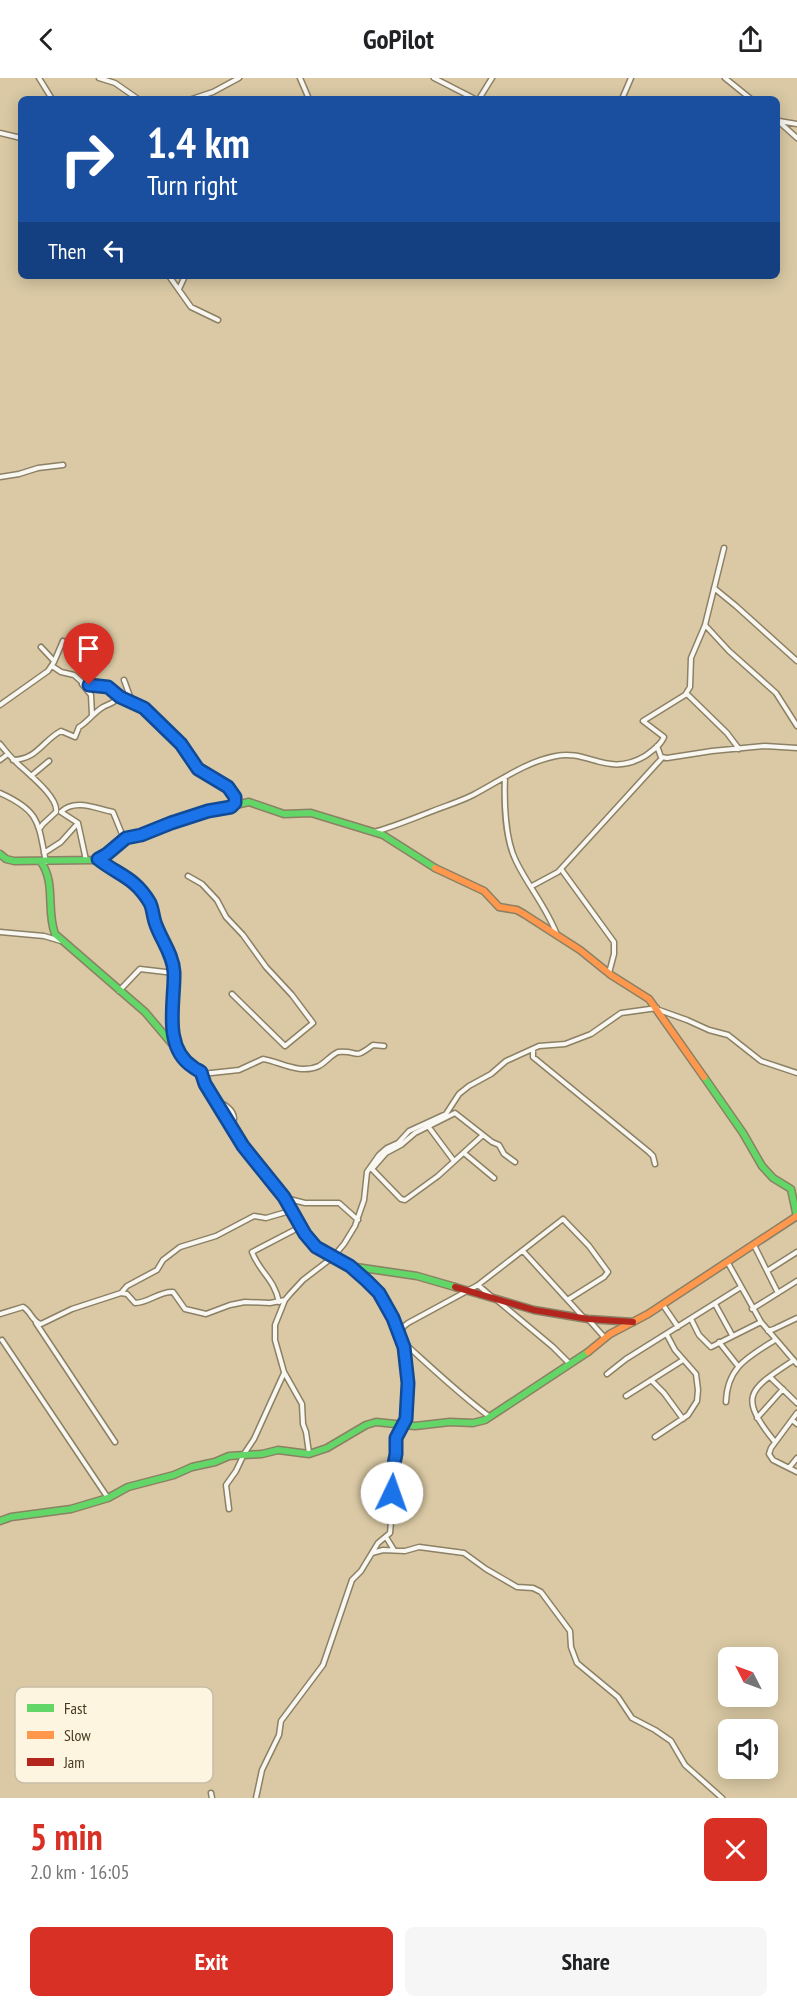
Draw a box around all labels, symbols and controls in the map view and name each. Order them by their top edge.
text: GoPilot [363,22,434,56]
icon: back [30,23,63,56]
icon: share [734,23,767,56]
text: 1.4 km [147,115,250,170]
icon: right [48,120,126,198]
text: Turn right [147,168,238,202]
icon: left [98,234,131,267]
text: Then [48,237,86,265]
pin [63,623,114,685]
icon: arrive [72,632,105,665]
position arrow [360,1461,424,1525]
north arrow [718,1647,778,1707]
map controls [718,1647,778,1779]
legend [15,1687,213,1783]
text: Fast [64,1698,87,1718]
button: sound [718,1719,778,1779]
text: Slow [64,1725,91,1745]
text: Jam [63,1752,85,1772]
text: 5 min [30,1813,103,1860]
button: close [704,1818,767,1881]
text: 2.0 km · 16:05 [30,1859,129,1885]
button: Exit [30,1927,393,1996]
button: Share [405,1927,767,1996]

